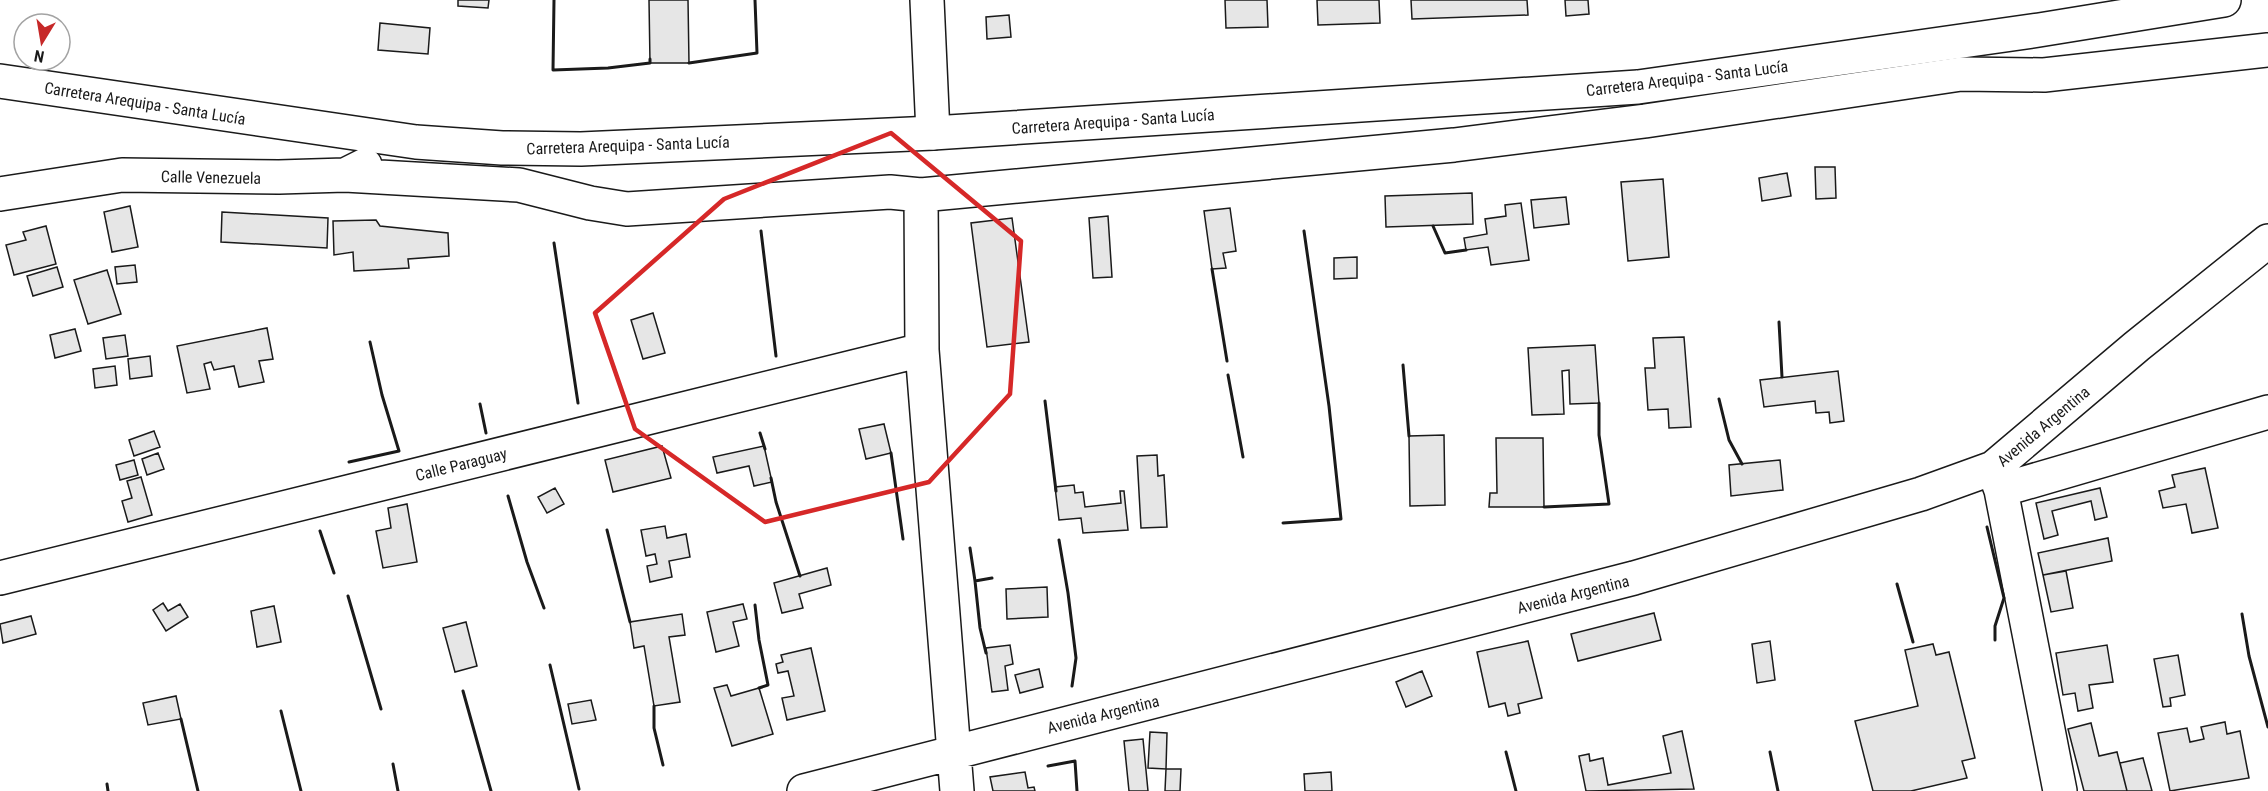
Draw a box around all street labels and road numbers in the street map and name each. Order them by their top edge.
street label: Carretera Arequipa - Santa Lucía [1585,57,1789,100]
street label: Carretera Arequipa - Santa Lucía [43,78,247,129]
street label: Carretera Arequipa - Santa Lucía [1011,105,1215,138]
street label: Carretera Arequipa - Santa Lucía [526,132,730,159]
street label: Calle Venezuela [161,167,261,188]
street label: Avenida Argentina [1993,382,2093,471]
street label: Calle Paraguay [413,444,509,485]
street label: Avenida Argentina [1515,571,1631,618]
street label: Avenida Argentina [1045,691,1161,738]

